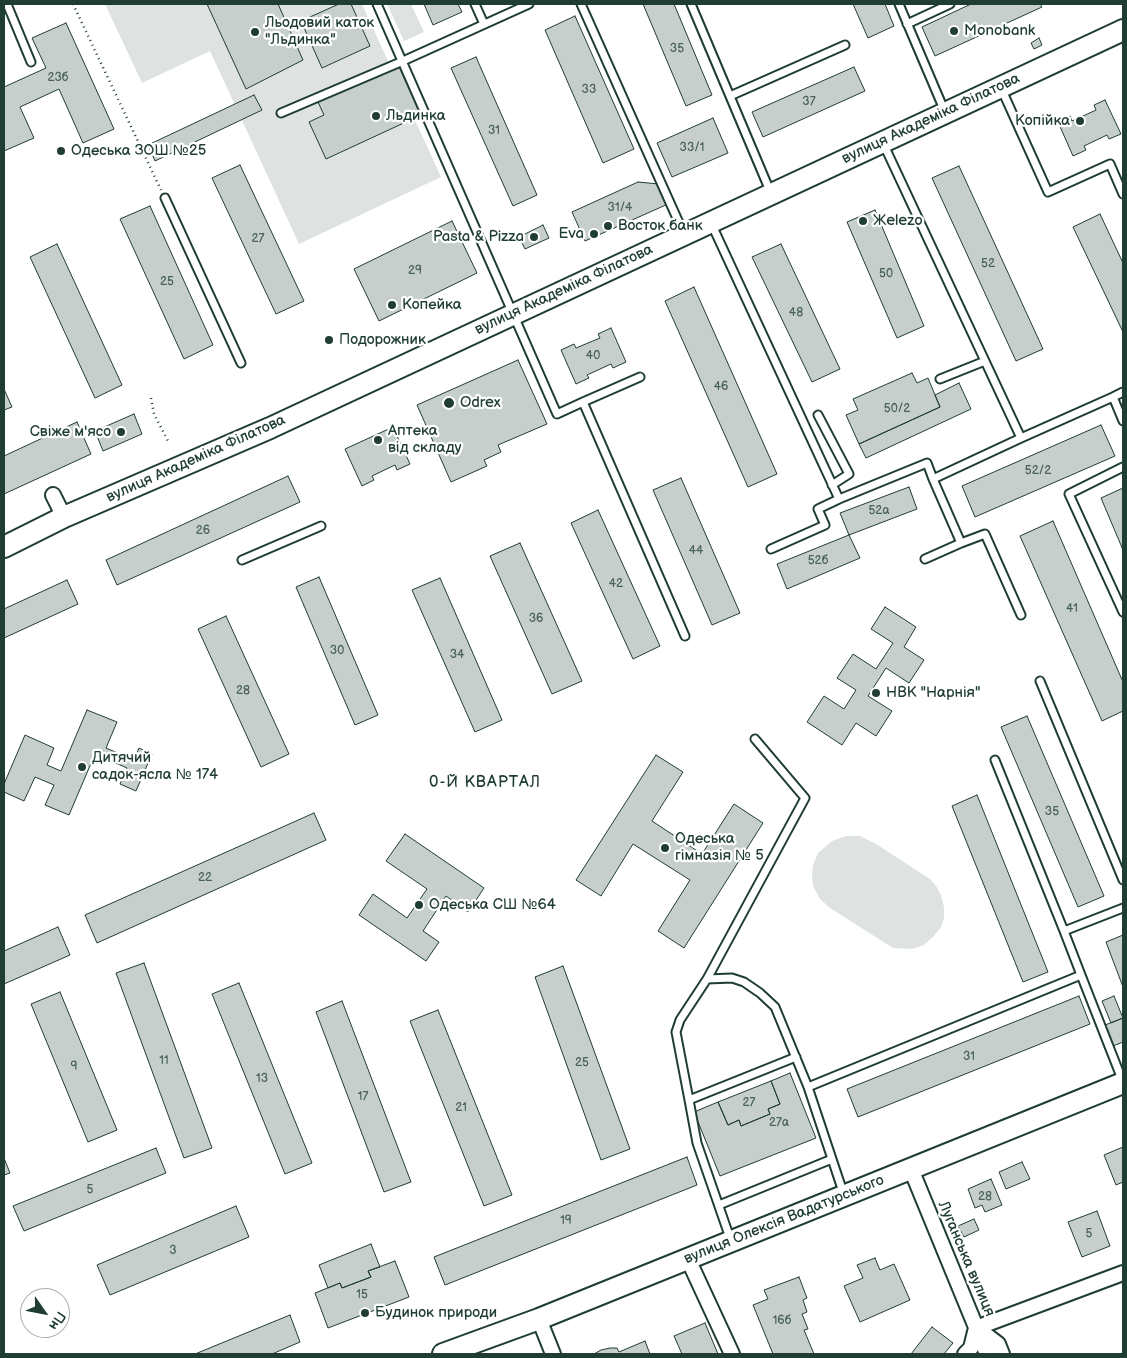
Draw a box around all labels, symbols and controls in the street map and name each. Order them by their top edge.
place label: Льодовий каток "Льдинка" [265,14,374,49]
place label: Monobank [964,22,1035,40]
marker: Monobank [948,25,960,37]
marker: Льодовий каток "Льдинка" [249,26,261,38]
house number: 35 [670,42,684,56]
street label: вулиця Академіка Філатова [839,70,1023,168]
house number: 23б [48,71,68,85]
house number: 33 [582,83,596,97]
house number: 37 [802,95,816,109]
place label: Льдинка [386,107,446,125]
marker: Льдинка [370,110,382,122]
place label: Копійка [1015,112,1070,130]
marker: Копійка [1074,115,1086,127]
house number: 31 [488,124,500,138]
house number: 33/1 [680,141,704,155]
place label: Одеська ЗОШ №25 [71,142,206,160]
marker: Одеська ЗОШ №25 [55,145,67,157]
house number: 31/4 [608,201,632,215]
place label: Жelezo [873,212,923,230]
marker: Жelezo [857,215,869,227]
place label: Восток банк [618,217,703,235]
marker: Восток банк [602,220,614,232]
place label: Eva [559,225,584,243]
place label: Pasta & Pizza [433,228,524,246]
marker: Eva [588,228,600,240]
marker: Pasta & Pizza [528,231,540,243]
house number: 27 [252,232,264,246]
street label: вулиця Академіка Філатова [472,241,656,339]
house number: 52 [981,257,995,271]
house number: 29 [408,264,422,278]
house number: 50 [879,267,893,281]
house number: 25 [160,275,174,289]
place label: Копейка [402,296,462,314]
marker: Копейка [386,299,398,311]
house number: 48 [789,306,803,320]
place label: Подорожник [339,331,426,349]
marker: Подорожник [323,334,335,346]
house number: 40 [586,349,600,363]
house number: 46 [714,380,728,394]
place label: Odrex [460,394,501,412]
marker: Odrex [442,396,456,410]
house number: 50/2 [884,402,910,416]
street label: вулиця Академіка Філатова [104,411,288,507]
place label: Аптека від складу [388,422,461,457]
place label: Свіже м'ясо [30,423,111,441]
marker: Свіже м'ясо [115,426,127,438]
marker: Аптека від складу [372,434,384,446]
house number: 52/2 [1025,464,1051,478]
house number: 52а [868,504,890,518]
house number: 26 [196,524,210,538]
house number: 44 [689,544,703,558]
house number: 52б [808,554,828,568]
house number: 42 [609,577,623,591]
house number: 41 [1066,602,1078,616]
house number: 36 [529,612,543,626]
house number: 30 [330,644,344,658]
house number: 34 [450,648,464,662]
house number: 28 [236,684,250,698]
place label: НВК "Нарнія" [886,684,981,702]
marker: НВК "Нарнія" [870,687,882,699]
place label: Дитячий садок-ясла № 174 [92,749,218,784]
marker: Дитячий садок-ясла № 174 [76,761,88,773]
district label: 0-Й КВАРТАЛ [428,773,542,793]
house number: 35 [1045,805,1059,819]
place label: Одеська гімназія № 5 [675,830,764,865]
marker: Одеська гімназія № 5 [659,842,671,854]
house number: 22 [198,871,212,885]
place label: Одеська СШ №64 [429,896,556,914]
marker: Одеська СШ №64 [413,899,425,911]
house number: 31 [963,1050,975,1064]
house number: 11 [159,1054,169,1068]
house number: 25 [575,1056,589,1070]
house number: 9 [71,1060,77,1074]
house number: 13 [256,1072,268,1086]
house number: 17 [358,1090,368,1104]
house number: 27 [743,1096,755,1110]
house number: 21 [455,1101,467,1115]
house number: 27а [769,1116,789,1130]
street label: вулиця Олексія Вадатурського [681,1172,887,1268]
house number: 5 [87,1183,93,1197]
house number: 28 [978,1190,992,1204]
street label: Луганська вулиця [934,1199,998,1319]
house number: 19 [560,1214,572,1228]
house number: 5 [1086,1227,1092,1241]
house number: 3 [169,1244,177,1258]
north arrow [20,1288,70,1338]
house number: 15 [356,1288,368,1302]
place label: Будинок природи [375,1304,497,1322]
marker: Будинок природи [359,1307,371,1319]
text: Пн [45,1308,69,1333]
house number: 16б [773,1314,791,1328]

